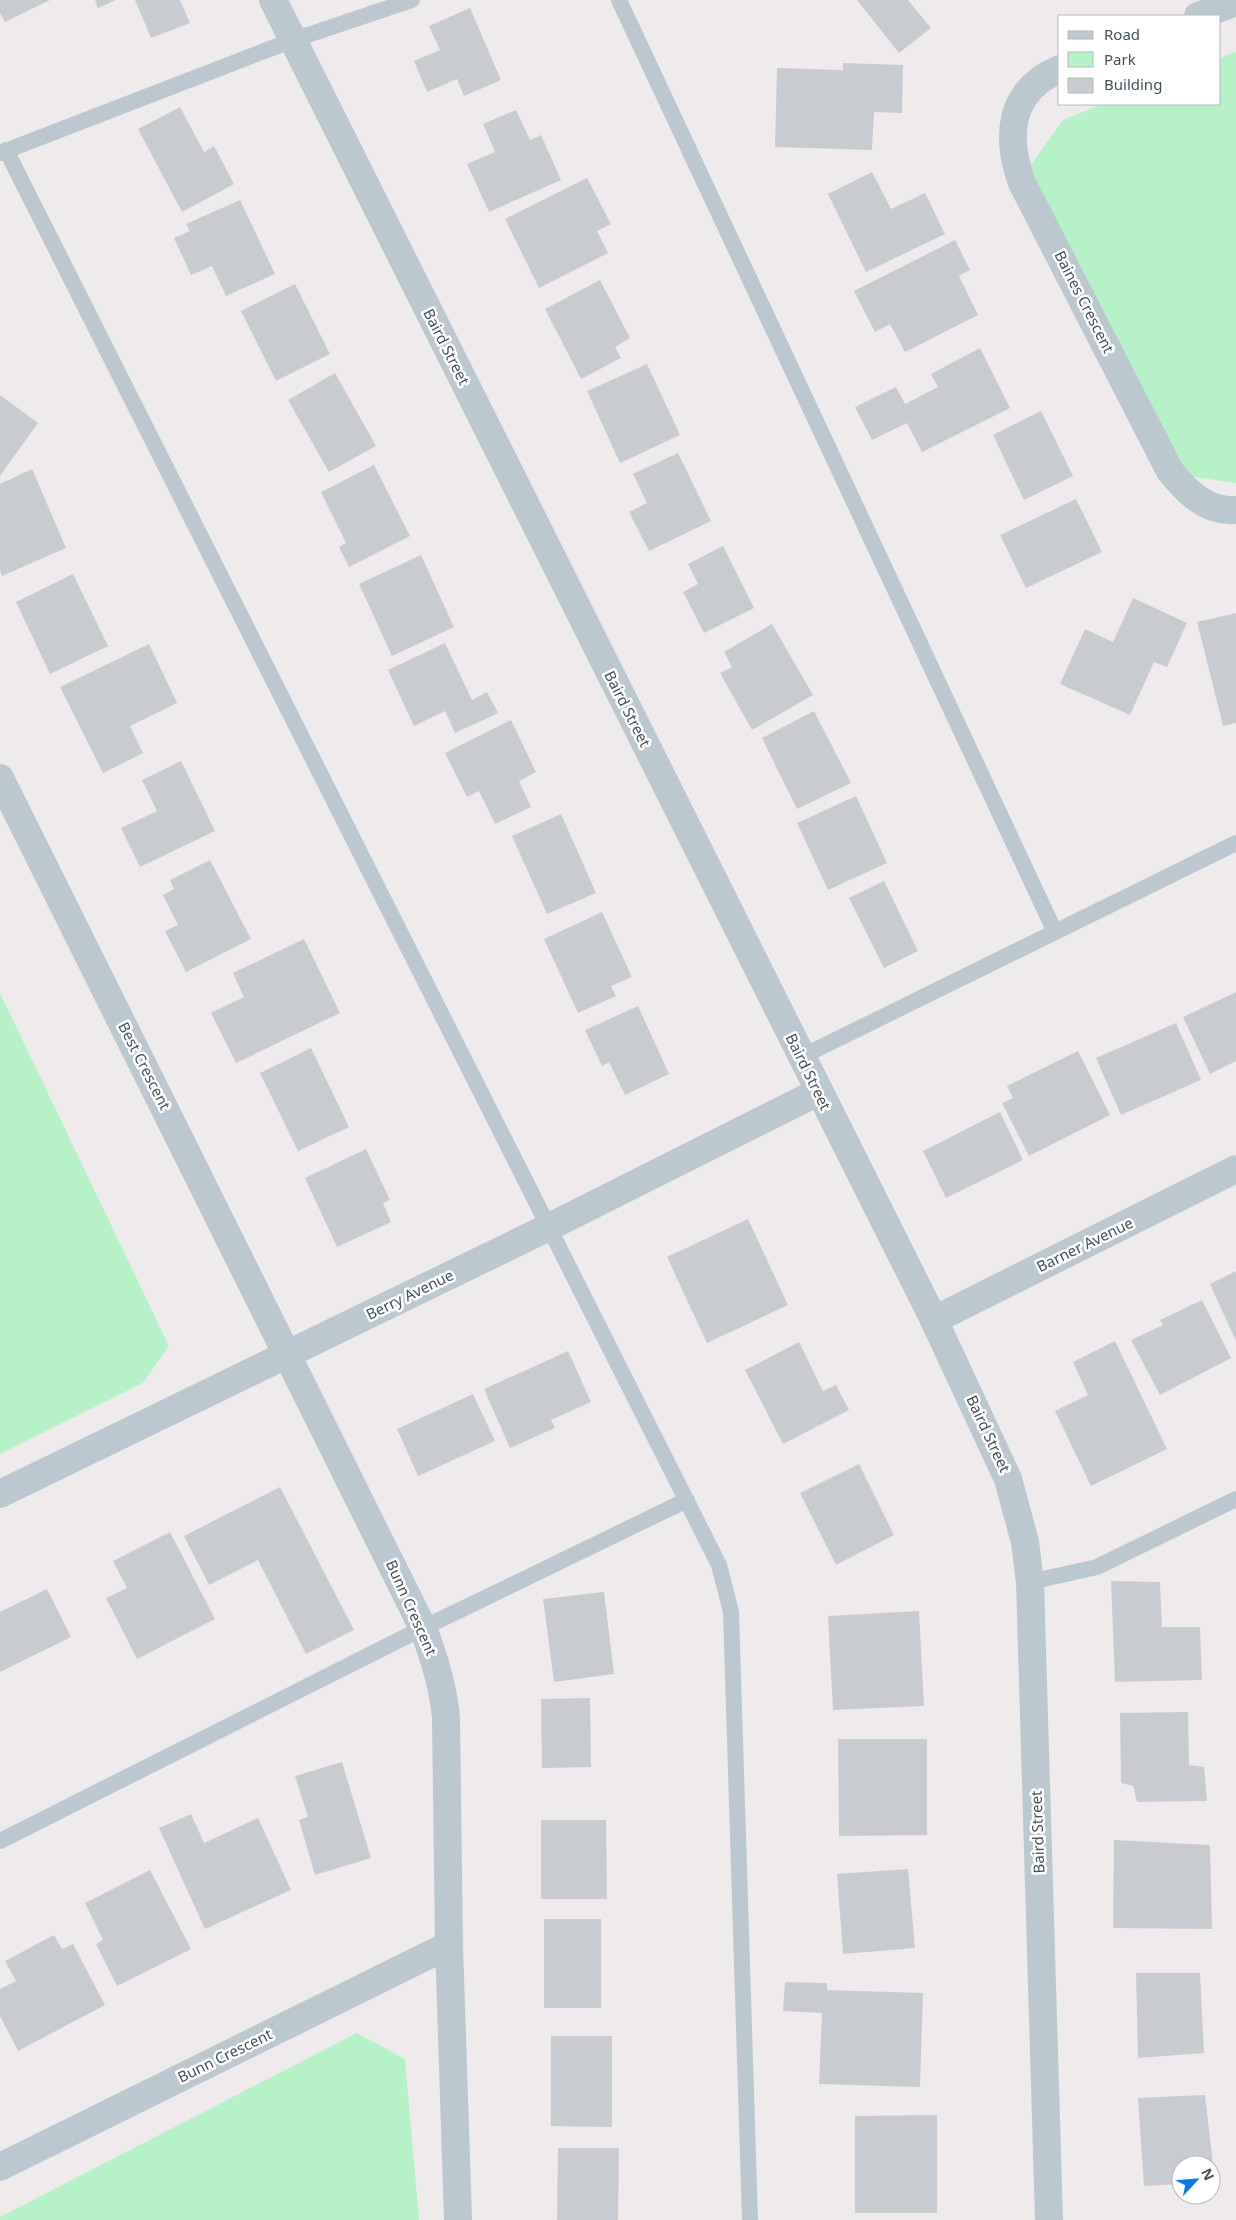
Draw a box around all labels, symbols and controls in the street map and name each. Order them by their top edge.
legend [1058,15,1221,105]
text: Road [1104,24,1140,44]
text: Park [1104,49,1136,69]
text: Building [1104,74,1162,94]
street label: Baines Crescent [1051,247,1120,357]
street label: Baird Street [419,305,475,389]
street label: Baird Street [600,667,656,751]
street label: Best Crescent [114,1018,176,1113]
street label: Baird Street [782,1030,836,1114]
street label: Barner Avenue [1033,1212,1136,1276]
street label: Berry Avenue [363,1264,457,1324]
street label: Baird Street [962,1392,1016,1476]
street label: Bunn Crescent [382,1557,442,1659]
street label: Baird Street [1026,1790,1048,1874]
street label: Bunn Crescent [174,2023,276,2087]
north arrow [1171,2155,1221,2205]
text: N [1197,2165,1219,2183]

